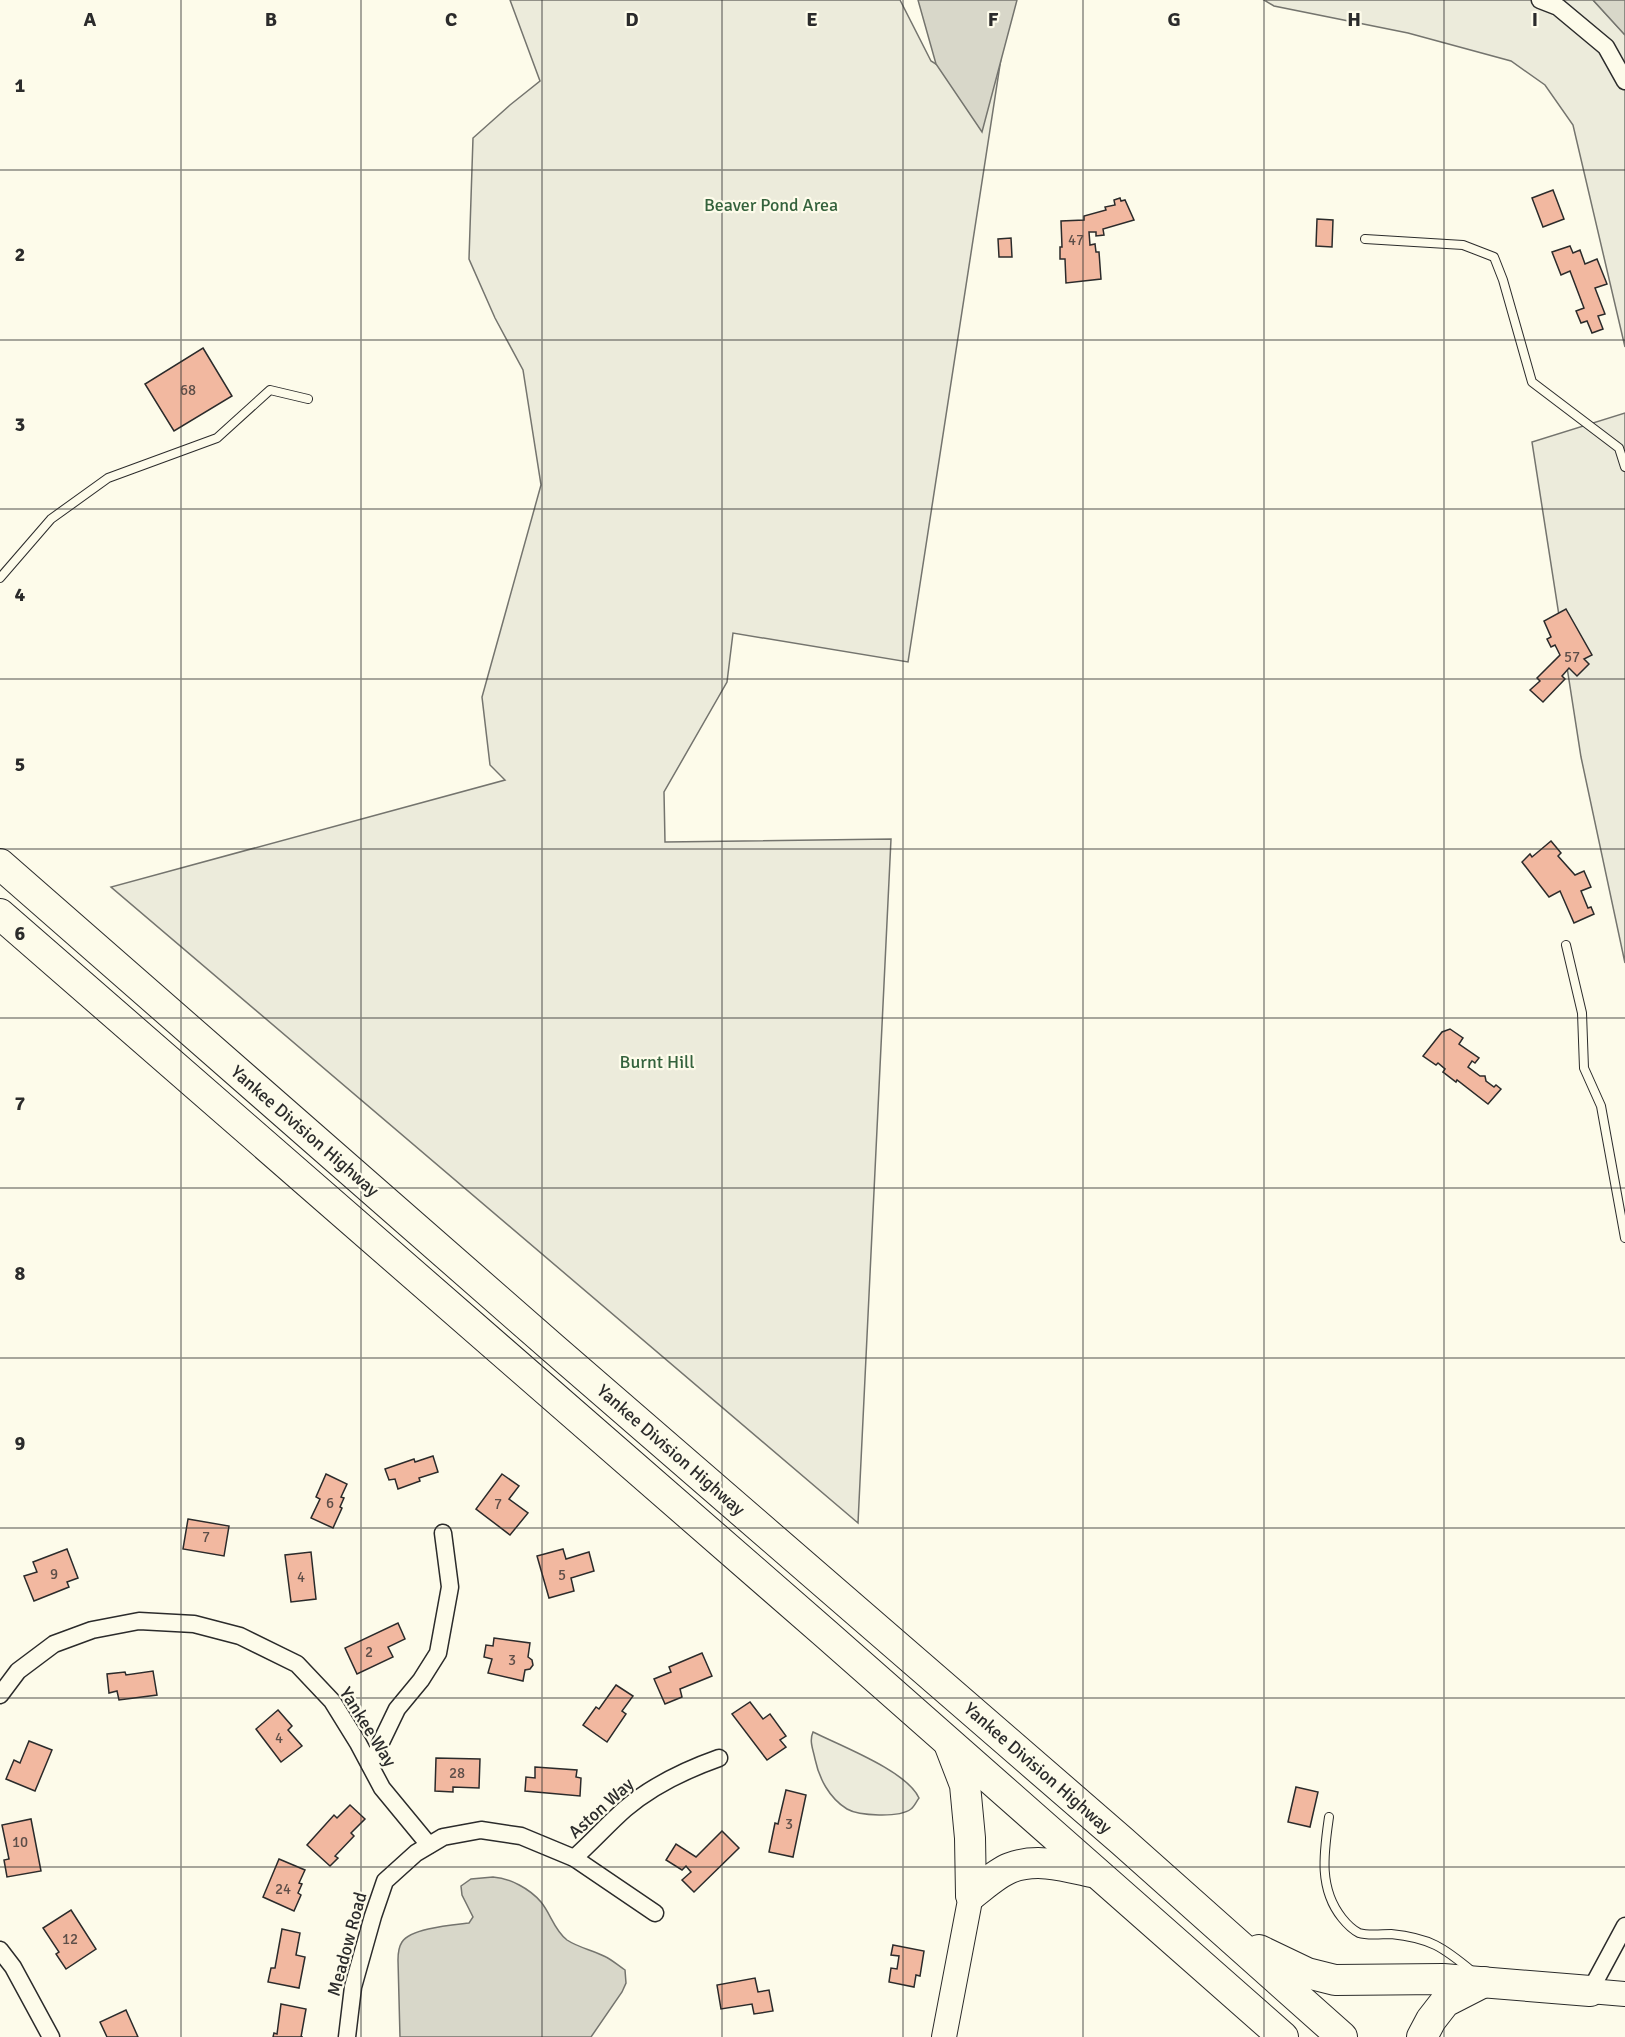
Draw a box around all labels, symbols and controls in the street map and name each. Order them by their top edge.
text: A [84,7,97,32]
text: B [265,7,277,32]
text: C [445,7,457,32]
text: D [625,7,639,32]
text: E [806,7,818,32]
text: F [988,7,999,32]
text: G [1167,7,1181,32]
text: H [1347,7,1361,32]
text: I [1532,7,1538,32]
text: 1 [15,73,26,98]
park label: Beaver Pond Area [704,194,838,216]
house number: 47 [1068,231,1084,249]
text: 2 [15,242,25,267]
house number: 68 [180,381,196,399]
text: 3 [15,412,25,437]
text: 4 [15,582,26,607]
house number: 57 [1564,648,1580,666]
text: 5 [15,752,25,777]
text: 6 [15,921,26,946]
park label: Burnt Hill [620,1051,694,1073]
street label: Yankee Division Highway [226,1061,384,1202]
text: 7 [15,1091,26,1116]
text: 8 [15,1261,26,1286]
street label: Yankee Division Highway [592,1380,750,1521]
text: 9 [15,1431,26,1456]
house number: 6 [326,1494,334,1512]
house number: 7 [494,1495,502,1513]
house number: 7 [202,1528,210,1546]
house number: 9 [50,1565,58,1583]
house number: 5 [558,1566,566,1584]
house number: 4 [297,1568,305,1586]
house number: 2 [365,1643,373,1661]
house number: 3 [508,1651,516,1669]
street label: Yankee Way [335,1683,401,1771]
street label: Yankee Division Highway [959,1698,1117,1839]
house number: 4 [275,1729,283,1747]
house number: 28 [449,1764,465,1782]
street label: Aston Way [564,1773,639,1843]
house number: 3 [785,1815,793,1833]
house number: 10 [12,1833,28,1851]
house number: 24 [275,1880,291,1898]
street label: Meadow Road [323,1890,371,1998]
house number: 12 [62,1930,78,1948]

